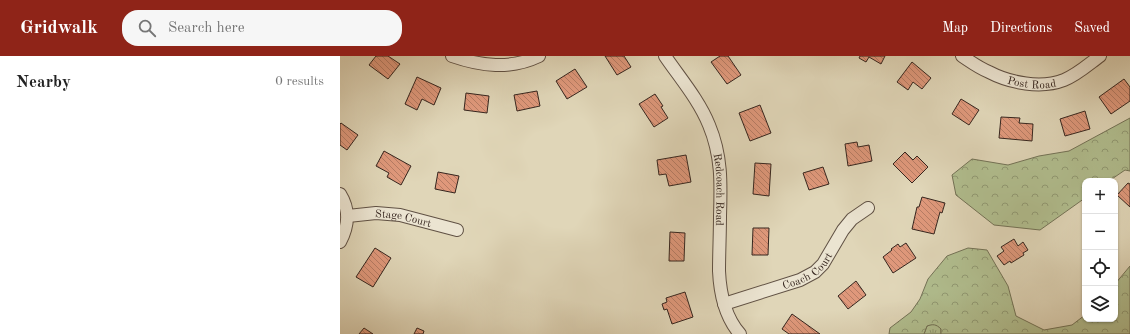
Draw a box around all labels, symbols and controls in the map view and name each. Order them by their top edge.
search box [122,10,402,46]
icon: search [136,17,158,39]
text: Gridwalk [20,19,98,38]
text: Search here [168,21,245,36]
text: Map [942,21,968,35]
text: Directions [990,21,1052,35]
text: Saved [1074,21,1110,35]
text: Nearby [16,74,71,91]
text: 0 results [275,75,324,88]
street label: Post Road [1006,76,1057,91]
street label: Redcoach Road [711,153,725,226]
map controls [1082,178,1118,322]
button: + [1082,178,1118,214]
street label: Stage Court [375,209,433,230]
button: − [1082,214,1118,250]
button: locate [1082,250,1118,286]
street label: Coach Court [781,251,835,292]
button: layers [1082,286,1118,322]

